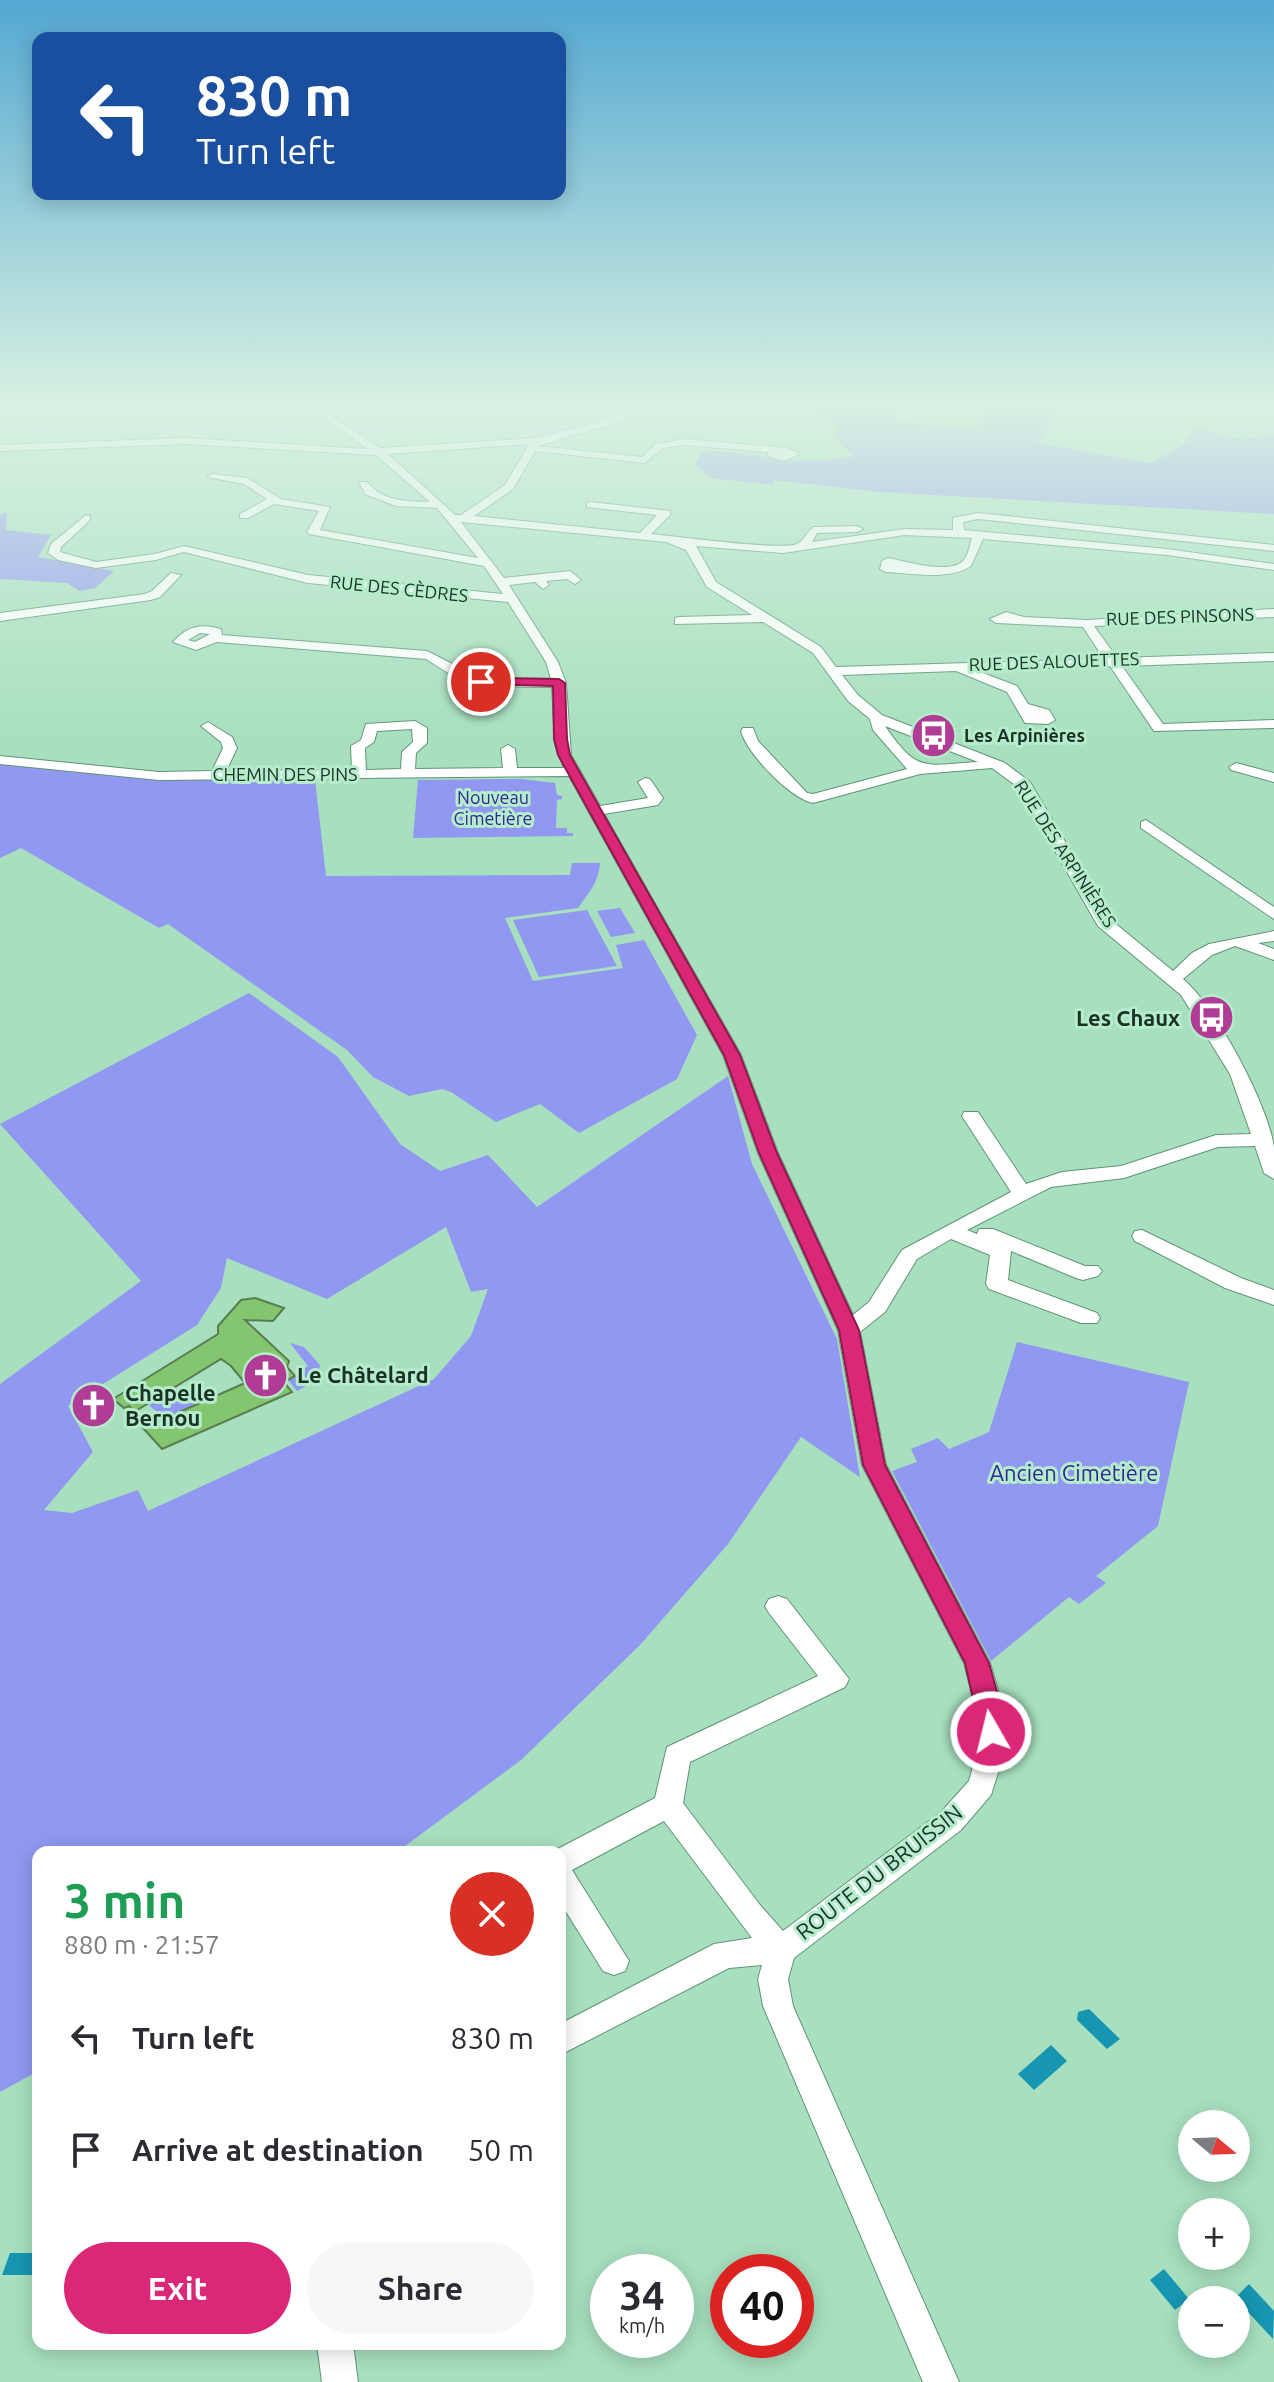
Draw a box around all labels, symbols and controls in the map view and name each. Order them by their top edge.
icon: left [64,64,168,168]
text: 830 m [196,64,352,127]
text: Turn left [196,130,335,171]
street label: RUE DES CÈDRES [329,570,469,605]
street label: RUE DES PINSONS [1106,603,1254,629]
pin [447,648,515,716]
street label: RUE DES ALOUETTES [968,648,1140,674]
icon: arrive [459,660,503,704]
bus stop icon: Les Arpinières [909,712,957,760]
place label: Les Arpinières [964,725,1085,745]
street label: CHEMIN DES PINS [213,764,357,784]
street label: RUE DES ARPINIÈRES [1011,776,1122,930]
park label: Nouveau Cimetière [453,787,533,828]
bus stop icon: Les Chaux [1187,994,1235,1042]
place label: Les Chaux [1076,1005,1180,1030]
church icon: Le Châtelard [242,1351,290,1399]
place label: Le Châtelard [297,1362,429,1387]
place label: Chapelle Bernou [125,1380,216,1430]
church icon: Chapelle Bernou [70,1382,118,1430]
park label: Ancien Cimetière [990,1460,1158,1485]
position arrow [949,1690,1033,1774]
street label: ROUTE DU BRUISSIN [791,1799,967,1944]
button: close [450,1872,534,1956]
text: 3 min [64,1873,185,1927]
text: 880 m · 21:57 [64,1930,220,1959]
icon: left [64,2016,108,2060]
text: Turn left [132,2021,254,2055]
text: 830 m [450,2021,534,2055]
north arrow [1178,2110,1250,2182]
map controls [1178,2110,1250,2358]
icon: arrive [64,2128,108,2172]
text: Arrive at destination [132,2133,424,2167]
text: 50 m [467,2133,534,2167]
button: + [1178,2198,1250,2270]
button: Exit [64,2242,291,2334]
button: Share [307,2242,534,2334]
speed limit sign: 40 [710,2254,814,2358]
text: 34 [619,2273,665,2318]
button: − [1178,2286,1250,2358]
text: km/h [619,2314,665,2337]

